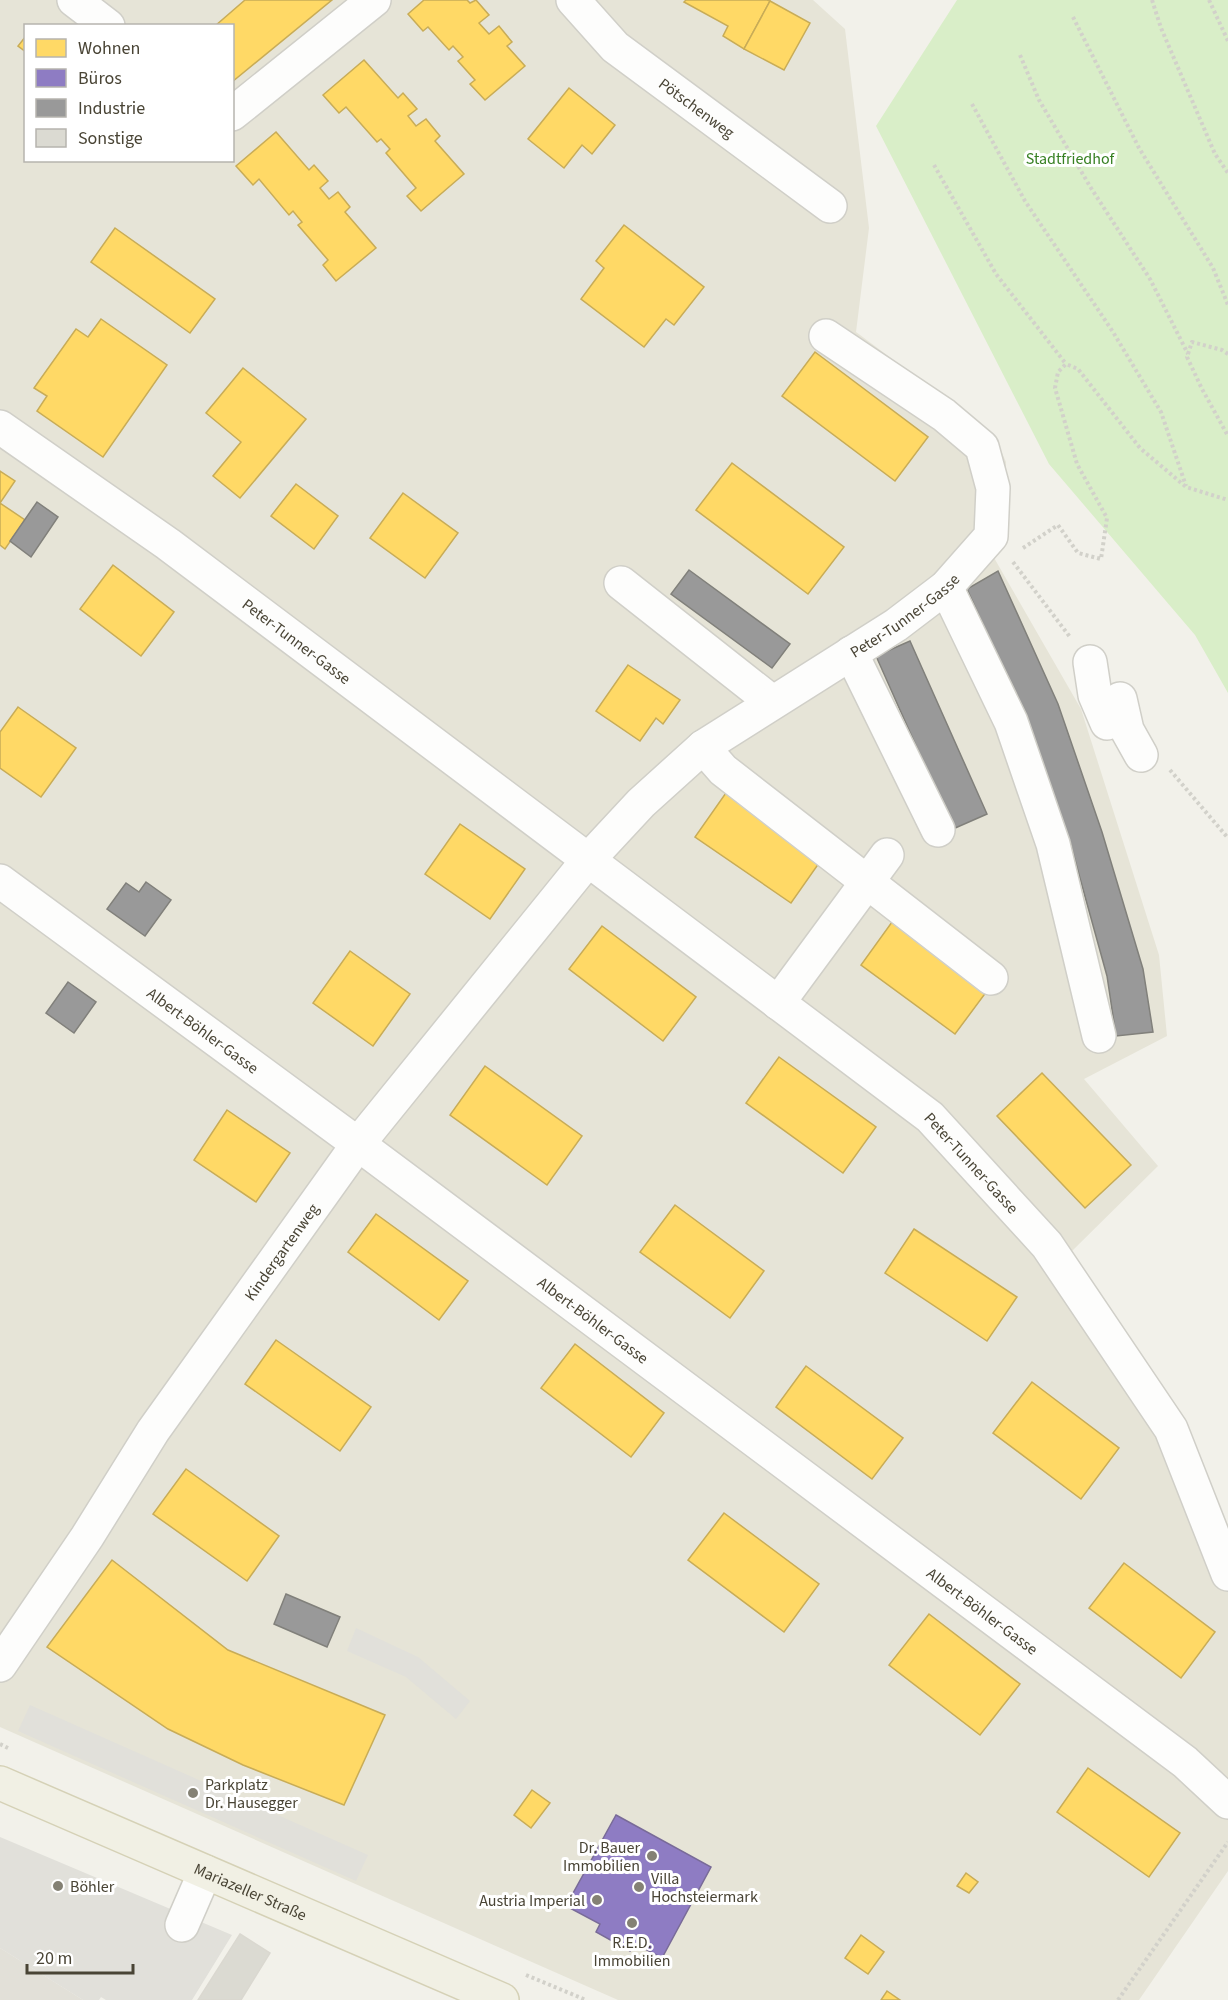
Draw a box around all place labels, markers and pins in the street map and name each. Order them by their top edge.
place label: Parkplatz Dr. Hausegger [205,1774,298,1814]
marker: Parkplatz Dr. Hausegger [186,1786,200,1800]
place label: Dr. Bauer Immobilien [563,1837,640,1877]
marker: Dr. Bauer Immobilien [645,1849,659,1863]
place label: Villa Hochsteiermark [651,1868,758,1908]
place label: Böhler [70,1876,115,1898]
marker: Böhler [51,1879,65,1893]
marker: Villa Hochsteiermark [632,1880,646,1894]
place label: Austria Imperial [479,1890,585,1912]
marker: Austria Imperial [590,1893,604,1907]
marker: R.E.D. Immobilien [625,1916,639,1930]
place label: R.E.D. Immobilien [594,1932,670,1972]

